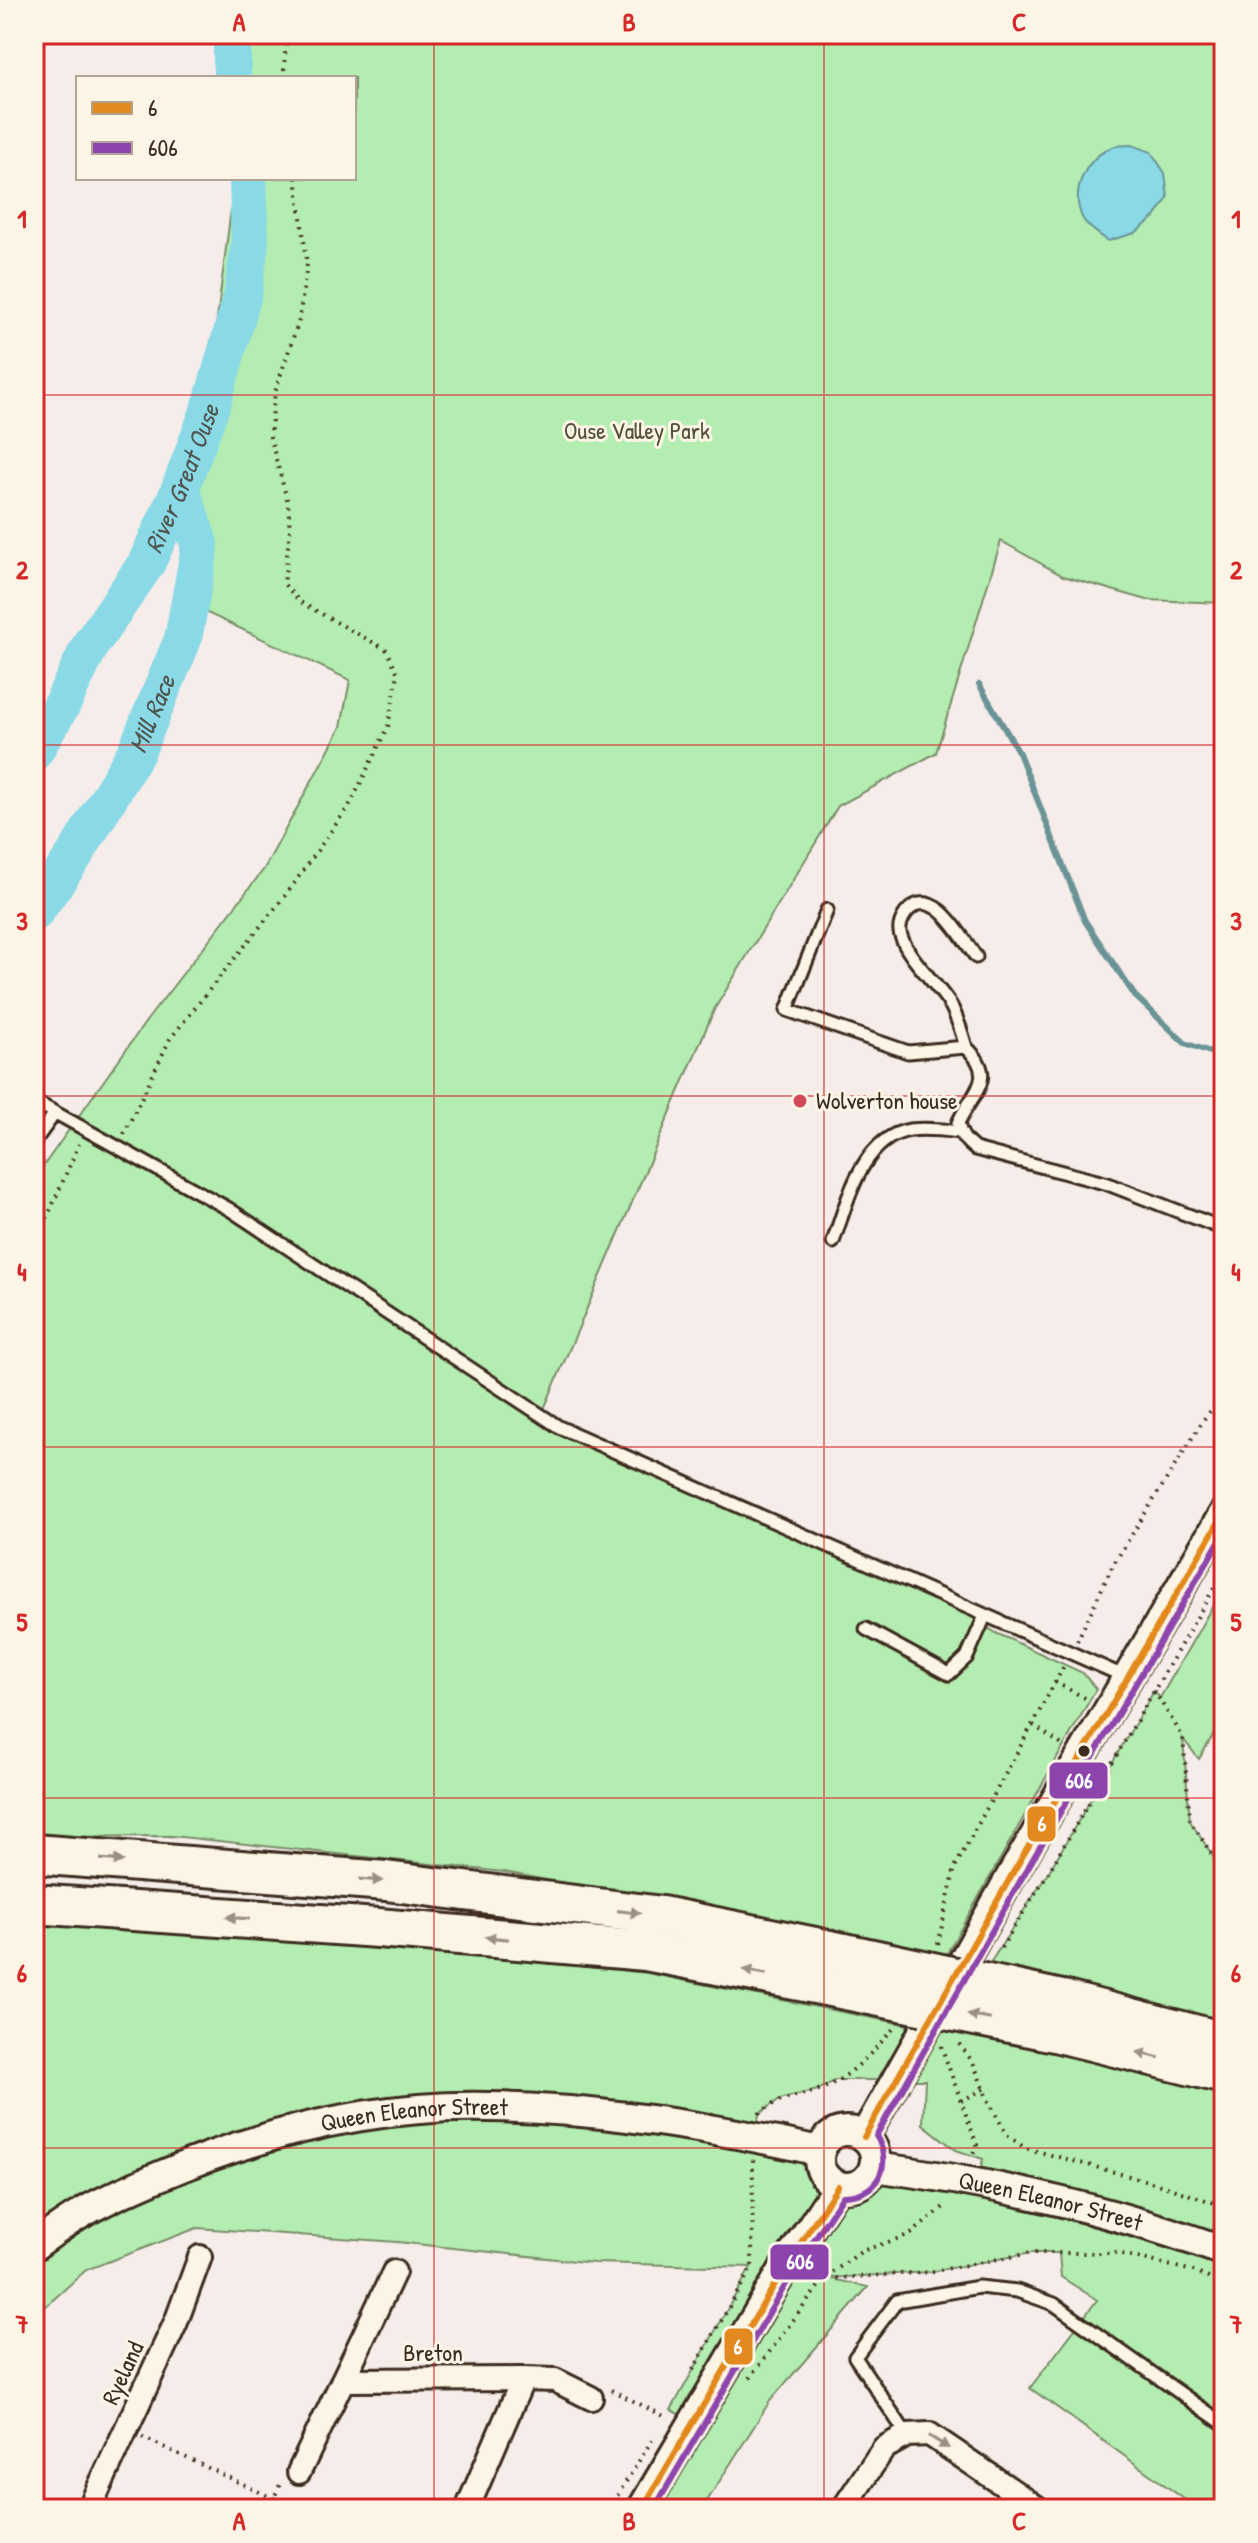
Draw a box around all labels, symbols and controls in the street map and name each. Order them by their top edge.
text: A [233,4,246,39]
text: B [622,4,636,39]
text: C [1012,4,1026,39]
legend [76,76,356,180]
text: 6 [148,91,158,123]
text: 606 [148,131,178,163]
text: 1 [17,201,27,236]
text: 1 [1231,201,1241,236]
water label: River Great Ouse [135,398,228,558]
park label: Ouse Valley Park [564,414,710,446]
text: 2 [16,552,29,587]
text: 2 [1230,552,1243,587]
water label: Mill Race [120,668,184,758]
text: 3 [16,903,28,938]
text: 3 [1230,903,1242,938]
place label: Wolverton house [816,1084,958,1116]
marker: Wolverton house [791,1092,809,1110]
text: 4 [17,1254,27,1289]
text: 4 [1231,1254,1241,1289]
text: 5 [17,1604,28,1639]
text: 5 [1231,1604,1242,1639]
unlabelled marker [1076,1743,1092,1759]
line badge: 606 [1048,1761,1109,1800]
text: 606 [1065,1765,1093,1795]
line badge: 6 [1026,1805,1057,1843]
text: 6 [1038,1808,1047,1838]
one-way arrow [100,1854,125,1867]
one-way arrow [359,1874,384,1887]
one-way arrow [617,1906,642,1919]
one-way arrow [225,1911,250,1924]
one-way arrow [484,1932,509,1945]
text: 6 [17,1955,28,1990]
text: 6 [1231,1955,1242,1990]
one-way arrow [742,1966,767,1978]
one-way arrow [966,2010,991,2023]
one-way arrow [1136,2049,1161,2061]
street label: Queen Eleanor Street [317,2090,509,2139]
street label: Queen Eleanor Street [956,2163,1147,2238]
line badge: 606 [769,2243,830,2281]
text: 606 [786,2246,814,2276]
text: 7 [15,2306,29,2341]
text: 7 [1229,2306,1243,2341]
line badge: 6 [723,2327,754,2366]
text: 6 [734,2331,743,2361]
street label: Ryeland [94,2336,151,2410]
street label: Breton [403,2336,463,2368]
one-way arrow [928,2434,949,2449]
text: A [233,2503,246,2538]
text: B [622,2503,636,2538]
text: C [1012,2503,1026,2538]

